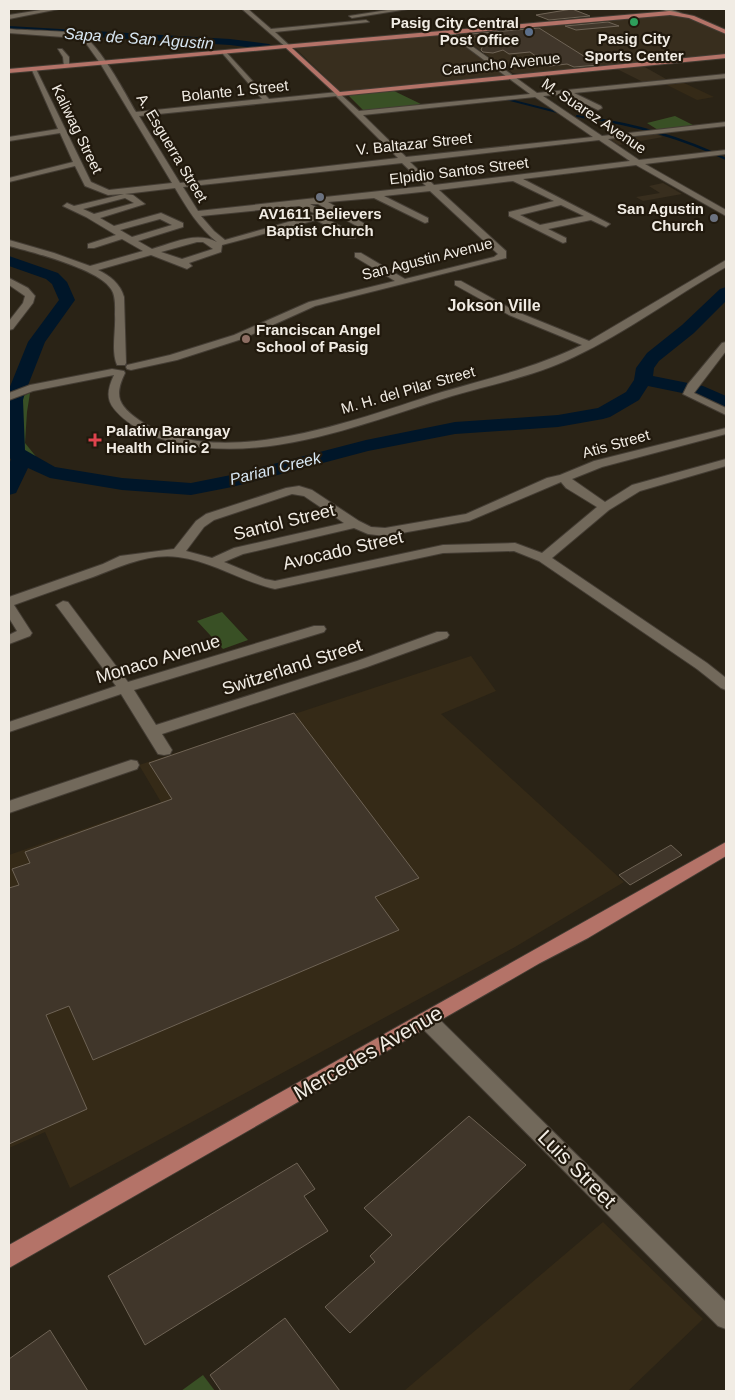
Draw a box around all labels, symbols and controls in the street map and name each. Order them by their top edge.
place label: Pasig City Central Post Office [391,14,519,48]
marker: Pasig City Sports Center [628,16,640,28]
water label: Sapa de San Agustin [64,25,214,52]
marker: Pasig City Central Post Office [523,26,535,38]
place label: Pasig City Sports Center [584,30,684,64]
street label: Caruncho Avenue [441,49,561,78]
street label: M. Suarez Avenue [539,74,650,157]
street label: Bolante 1 Street [181,76,290,105]
street label: Kaliwag Street [49,82,107,177]
street label: A. Esguerra Street [133,90,212,206]
street label: V. Baltazar Street [355,129,473,158]
street label: Elpidio Santos Street [388,153,530,187]
marker: AV1611 Believers Baptist Church [314,191,326,203]
place label: San Agustin Church [617,200,704,234]
place label: AV1611 Believers Baptist Church [258,205,382,239]
marker: San Agustin Church [708,212,720,224]
street label: San Agustin Avenue [360,234,494,283]
district label: Jokson Ville [447,297,541,314]
place label: Franciscan Angel School of Pasig [256,321,380,355]
marker: Franciscan Angel School of Pasig [240,333,252,345]
street label: M. H. del Pilar Street [339,362,478,417]
place label: Palatiw Barangay Health Clinic 2 [106,422,231,456]
street label: Atis Street [580,426,652,461]
marker: Palatiw Barangay Health Clinic 2 [88,433,102,447]
water label: Parian Creek [228,449,323,488]
street label: Santol Street [231,500,337,544]
street label: Avocado Street [281,526,405,574]
street label: Monaco Avenue [93,631,223,687]
street label: Switzerland Street [219,635,365,699]
street label: Mercedes Avenue [289,1001,446,1104]
street label: Luis Street [534,1125,621,1212]

